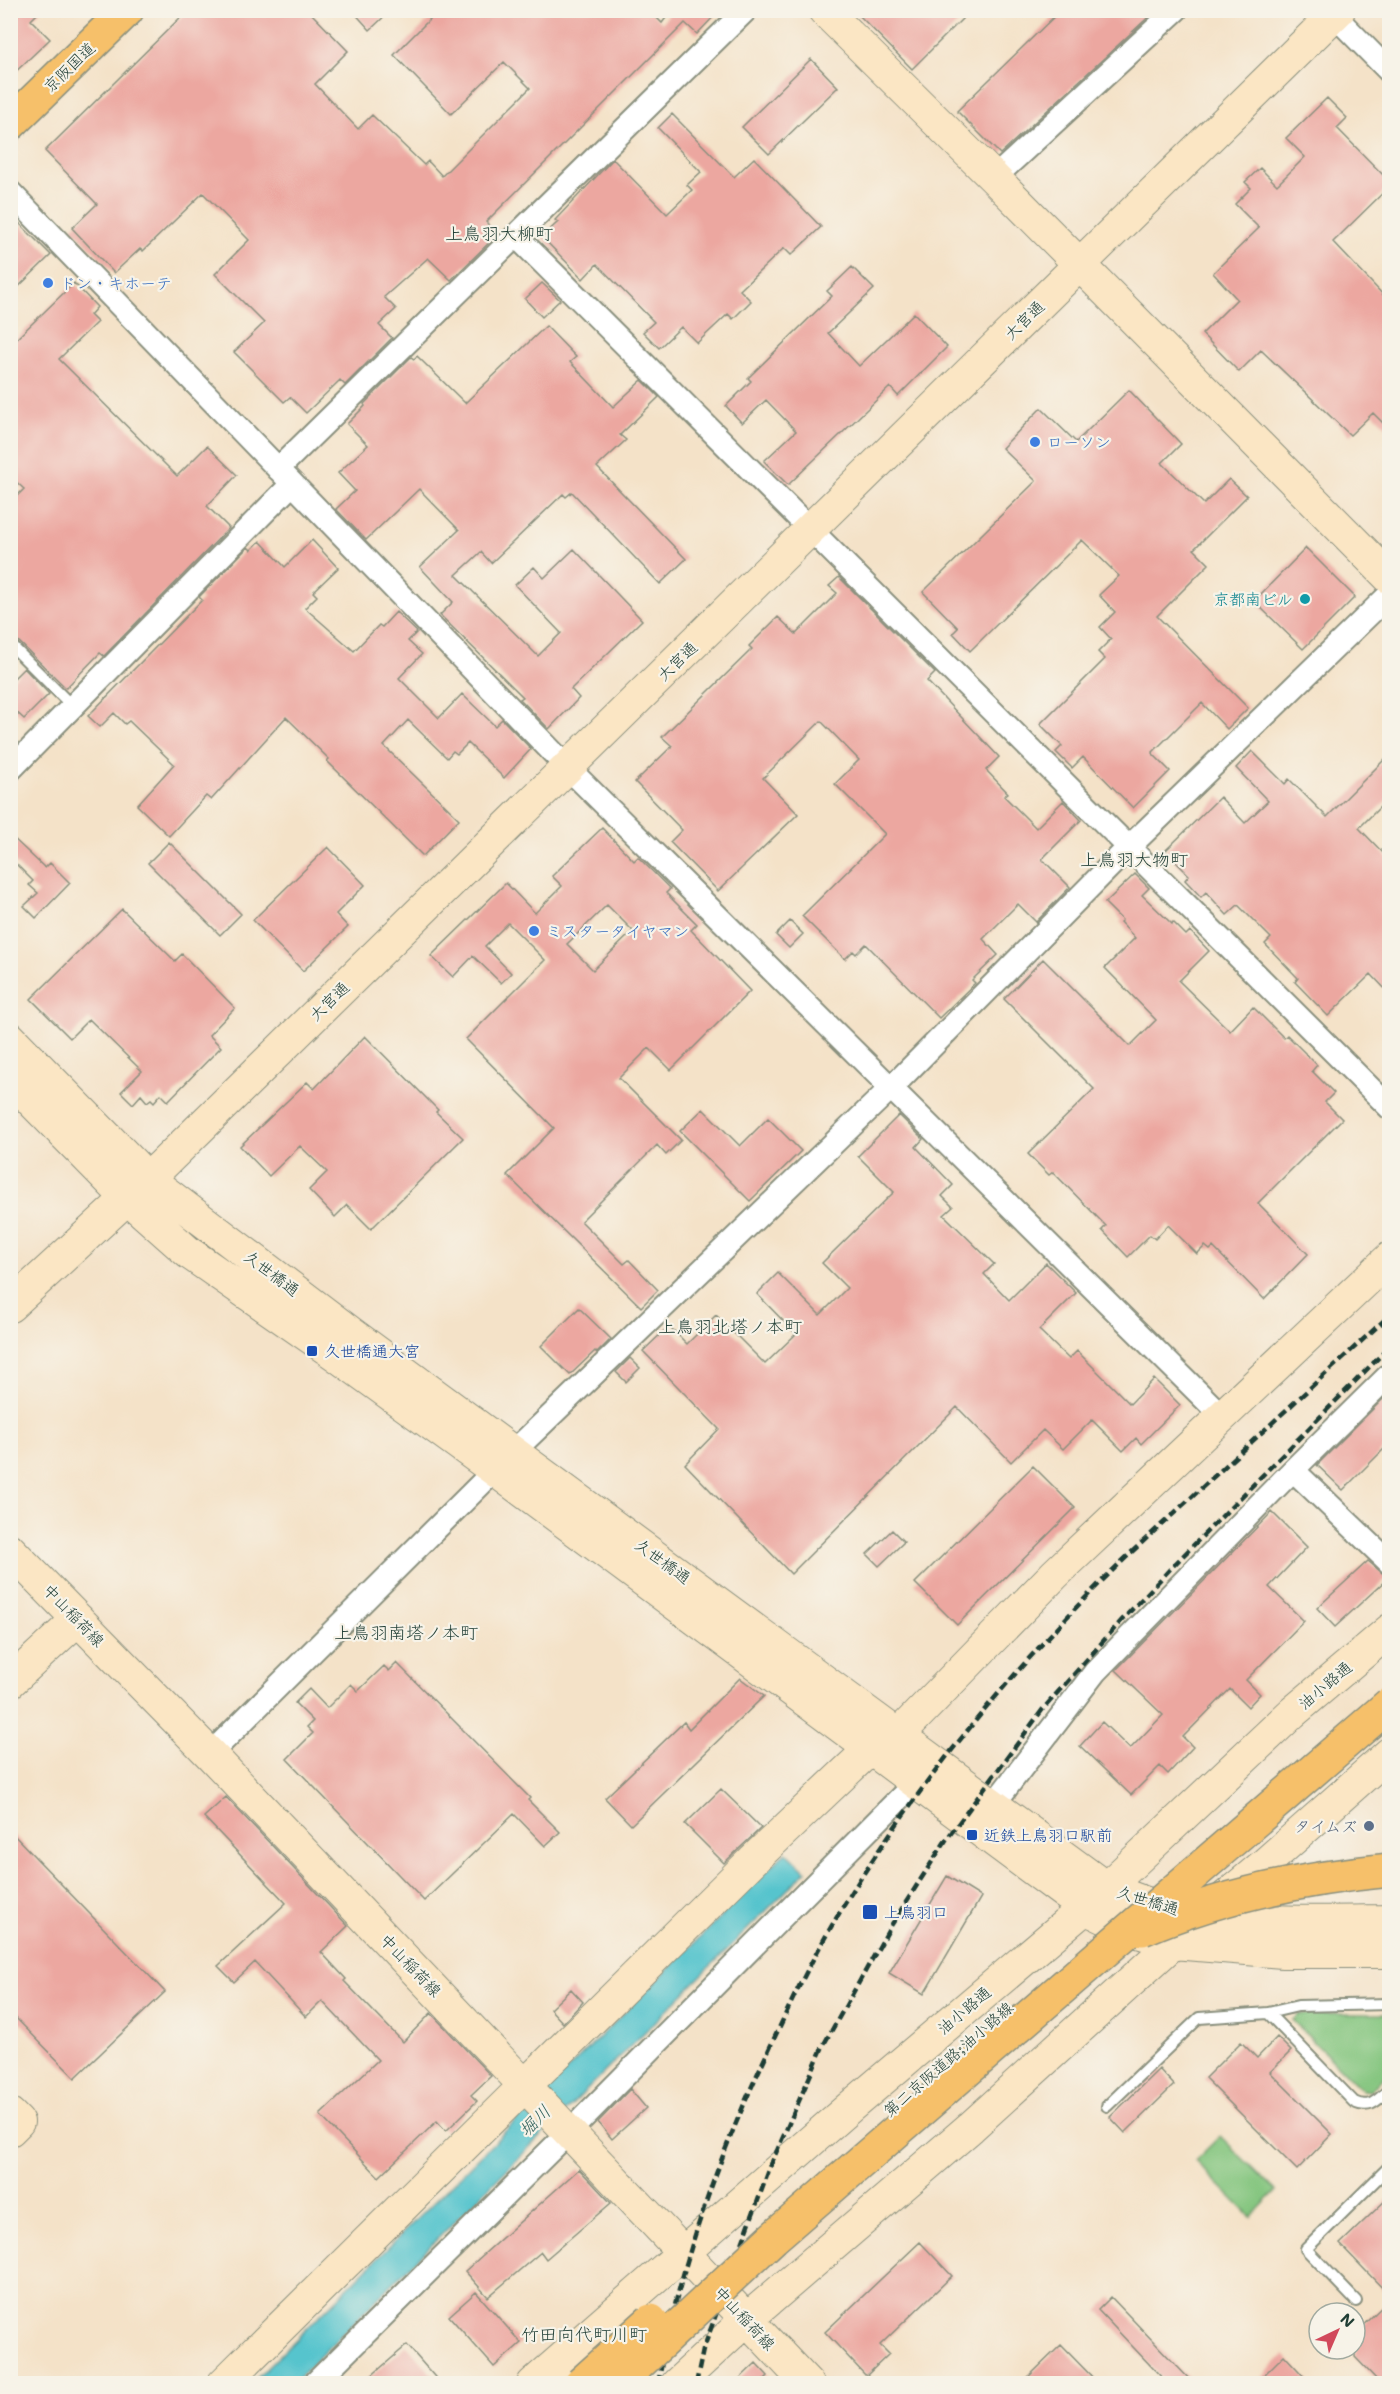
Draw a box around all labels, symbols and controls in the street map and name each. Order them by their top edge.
street label: 京阪国道 [38,37,99,96]
district label: 上鳥羽大柳町 [445,221,553,245]
place label: ドン・キホーテ [60,272,172,293]
marker: ドン・キホーテ [41,276,55,290]
street label: 大宮通 [999,295,1048,344]
place label: ローソン [1047,431,1111,452]
marker: ローソン [1028,435,1042,449]
place label: 京都南ビル [1213,588,1293,609]
marker: 京都南ビル [1298,592,1312,606]
street label: 大宮通 [652,636,701,685]
district label: 上鳥羽大物町 [1080,847,1188,871]
place label: ミスタータイヤマン [546,920,689,941]
marker: ミスタータイヤマン [527,924,541,938]
street label: 大宮通 [304,976,353,1025]
street label: 久世橋通 [240,1245,304,1300]
district label: 上鳥羽北塔ノ本町 [658,1314,802,1338]
place label: 久世橋通大宮 [324,1340,420,1361]
marker: 久世橋通大宮 [305,1344,319,1358]
street label: 久世橋通 [631,1533,695,1588]
street label: 中山稲荷線 [39,1579,110,1651]
district label: 上鳥羽南塔ノ本町 [334,1620,478,1644]
street label: 油小路通 [1293,1656,1356,1713]
place label: タイムズ [1294,1815,1357,1836]
marker: タイムズ [1362,1819,1376,1833]
place label: 近鉄上鳥羽口駅前 [984,1824,1112,1845]
marker: 近鉄上鳥羽口駅前 [965,1828,979,1842]
street label: 久世橋通 [1114,1880,1182,1919]
place label: 上鳥羽口 [884,1901,948,1922]
marker: 上鳥羽口 [861,1903,879,1921]
street label: 中山稲荷線 [376,1929,447,2001]
street label: 油小路通 [932,1981,995,2038]
street label: 第二京阪道路;油小路線 [878,1996,1017,2121]
water label: 堀川 [513,2099,556,2142]
street label: 中山稲荷線 [710,2281,780,2354]
north arrow [1307,2301,1367,2361]
text: N [1336,2308,1359,2332]
district label: 竹田向代町川町 [521,2322,647,2346]

